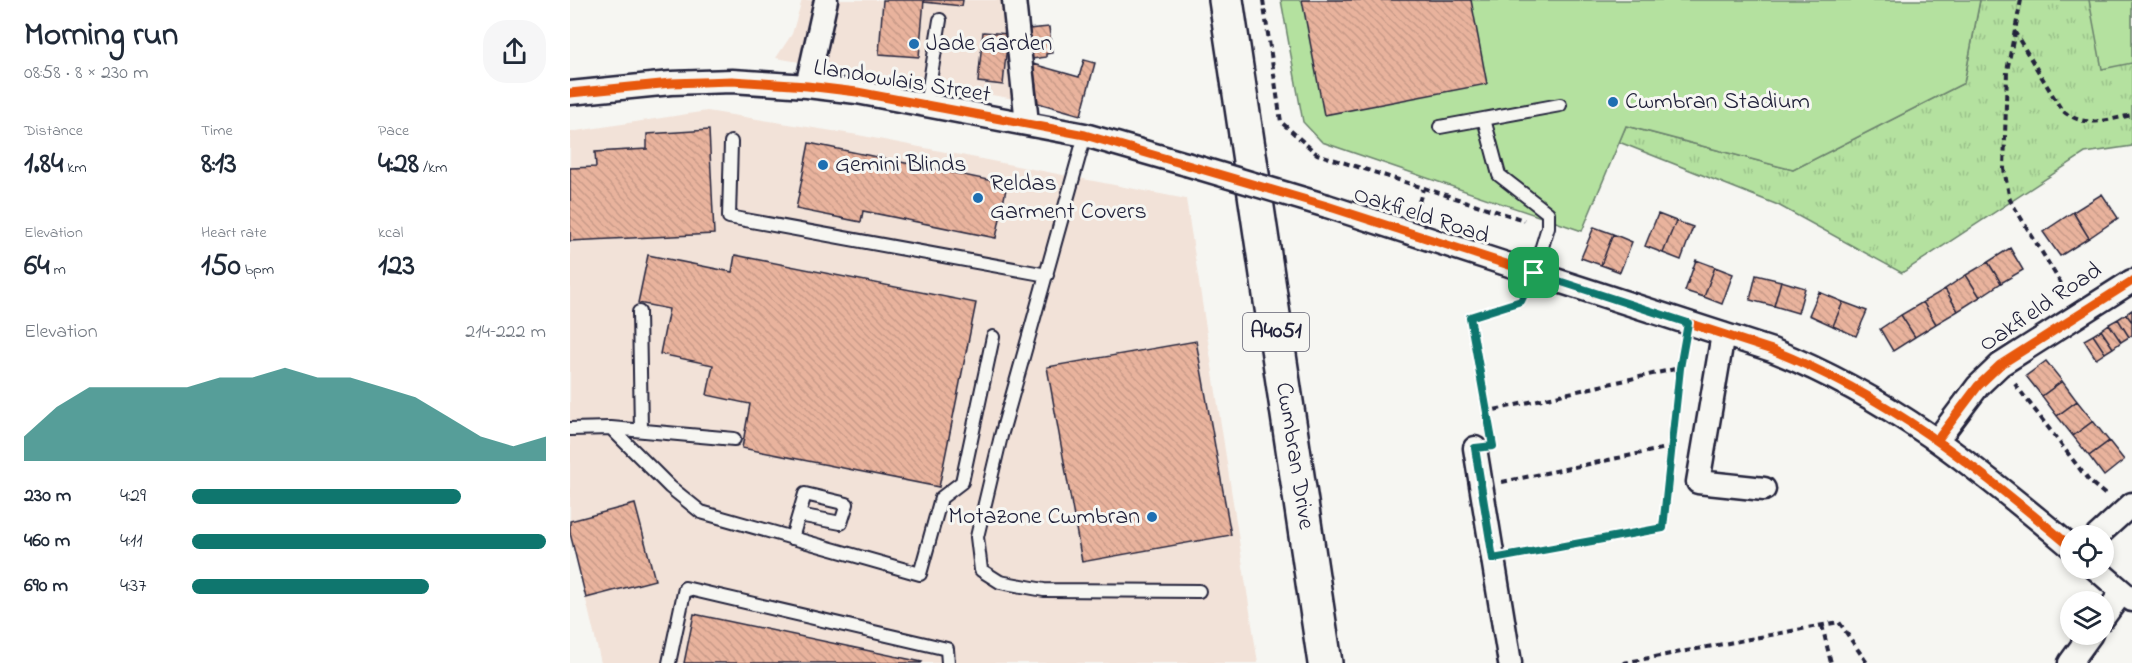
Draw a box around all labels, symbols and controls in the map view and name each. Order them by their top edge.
text: Morning run [24,12,178,60]
button: share [483,20,546,83]
place label: Jade Garden [926,27,1052,62]
marker: Jade Garden [907,37,921,51]
street label: Llandowlais Street [811,51,993,113]
text: 08:58 · 8 × 230 m [24,59,148,88]
place label: Cwmbran Stadium [1625,85,1810,120]
marker: Cwmbran Stadium [1606,95,1620,109]
text: Distance [24,119,83,143]
text: Time [201,119,233,143]
text: Pace [378,119,409,143]
text: 1.84 [24,143,63,187]
text: 8:13 [201,143,237,187]
text: 4:28 [378,143,419,187]
place label: Gemini Blinds [835,148,967,183]
text: km [63,156,87,180]
text: /km [419,156,447,180]
marker: Gemini Blinds [816,158,830,172]
place label: Reldas Garment Covers [990,167,1147,230]
street label: Oakfield Road [1348,178,1494,255]
marker: Reldas Garment Covers [971,191,985,205]
text: Elevation [24,221,83,245]
text: Heart rate [201,221,267,245]
text: kcal [378,221,403,245]
text: 64 [24,245,50,289]
text: 150 [201,245,241,289]
text: 123 [378,245,415,289]
pin [1508,247,1559,298]
street label: Oakfield Road [1973,254,2110,362]
icon: arrive [1517,256,1550,289]
text: m [50,258,66,282]
text: bpm [241,258,274,282]
road number: A4051 [1243,313,1309,351]
text: Elevation [24,318,98,347]
text: 214–222 m [465,318,546,347]
street label: Cwmbran Drive [1265,380,1323,532]
text: 230 m [24,482,71,511]
text: 4:29 [120,482,146,511]
place label: Motazone Cwmbran [948,500,1140,535]
marker: Motazone Cwmbran [1145,510,1159,524]
map controls [2060,525,2114,645]
button: locate [2060,525,2114,579]
text: 460 m [24,527,70,556]
text: 4:11 [120,527,143,556]
text: 690 m [24,572,68,601]
text: 4:37 [120,572,146,601]
button: layers [2060,591,2114,645]

